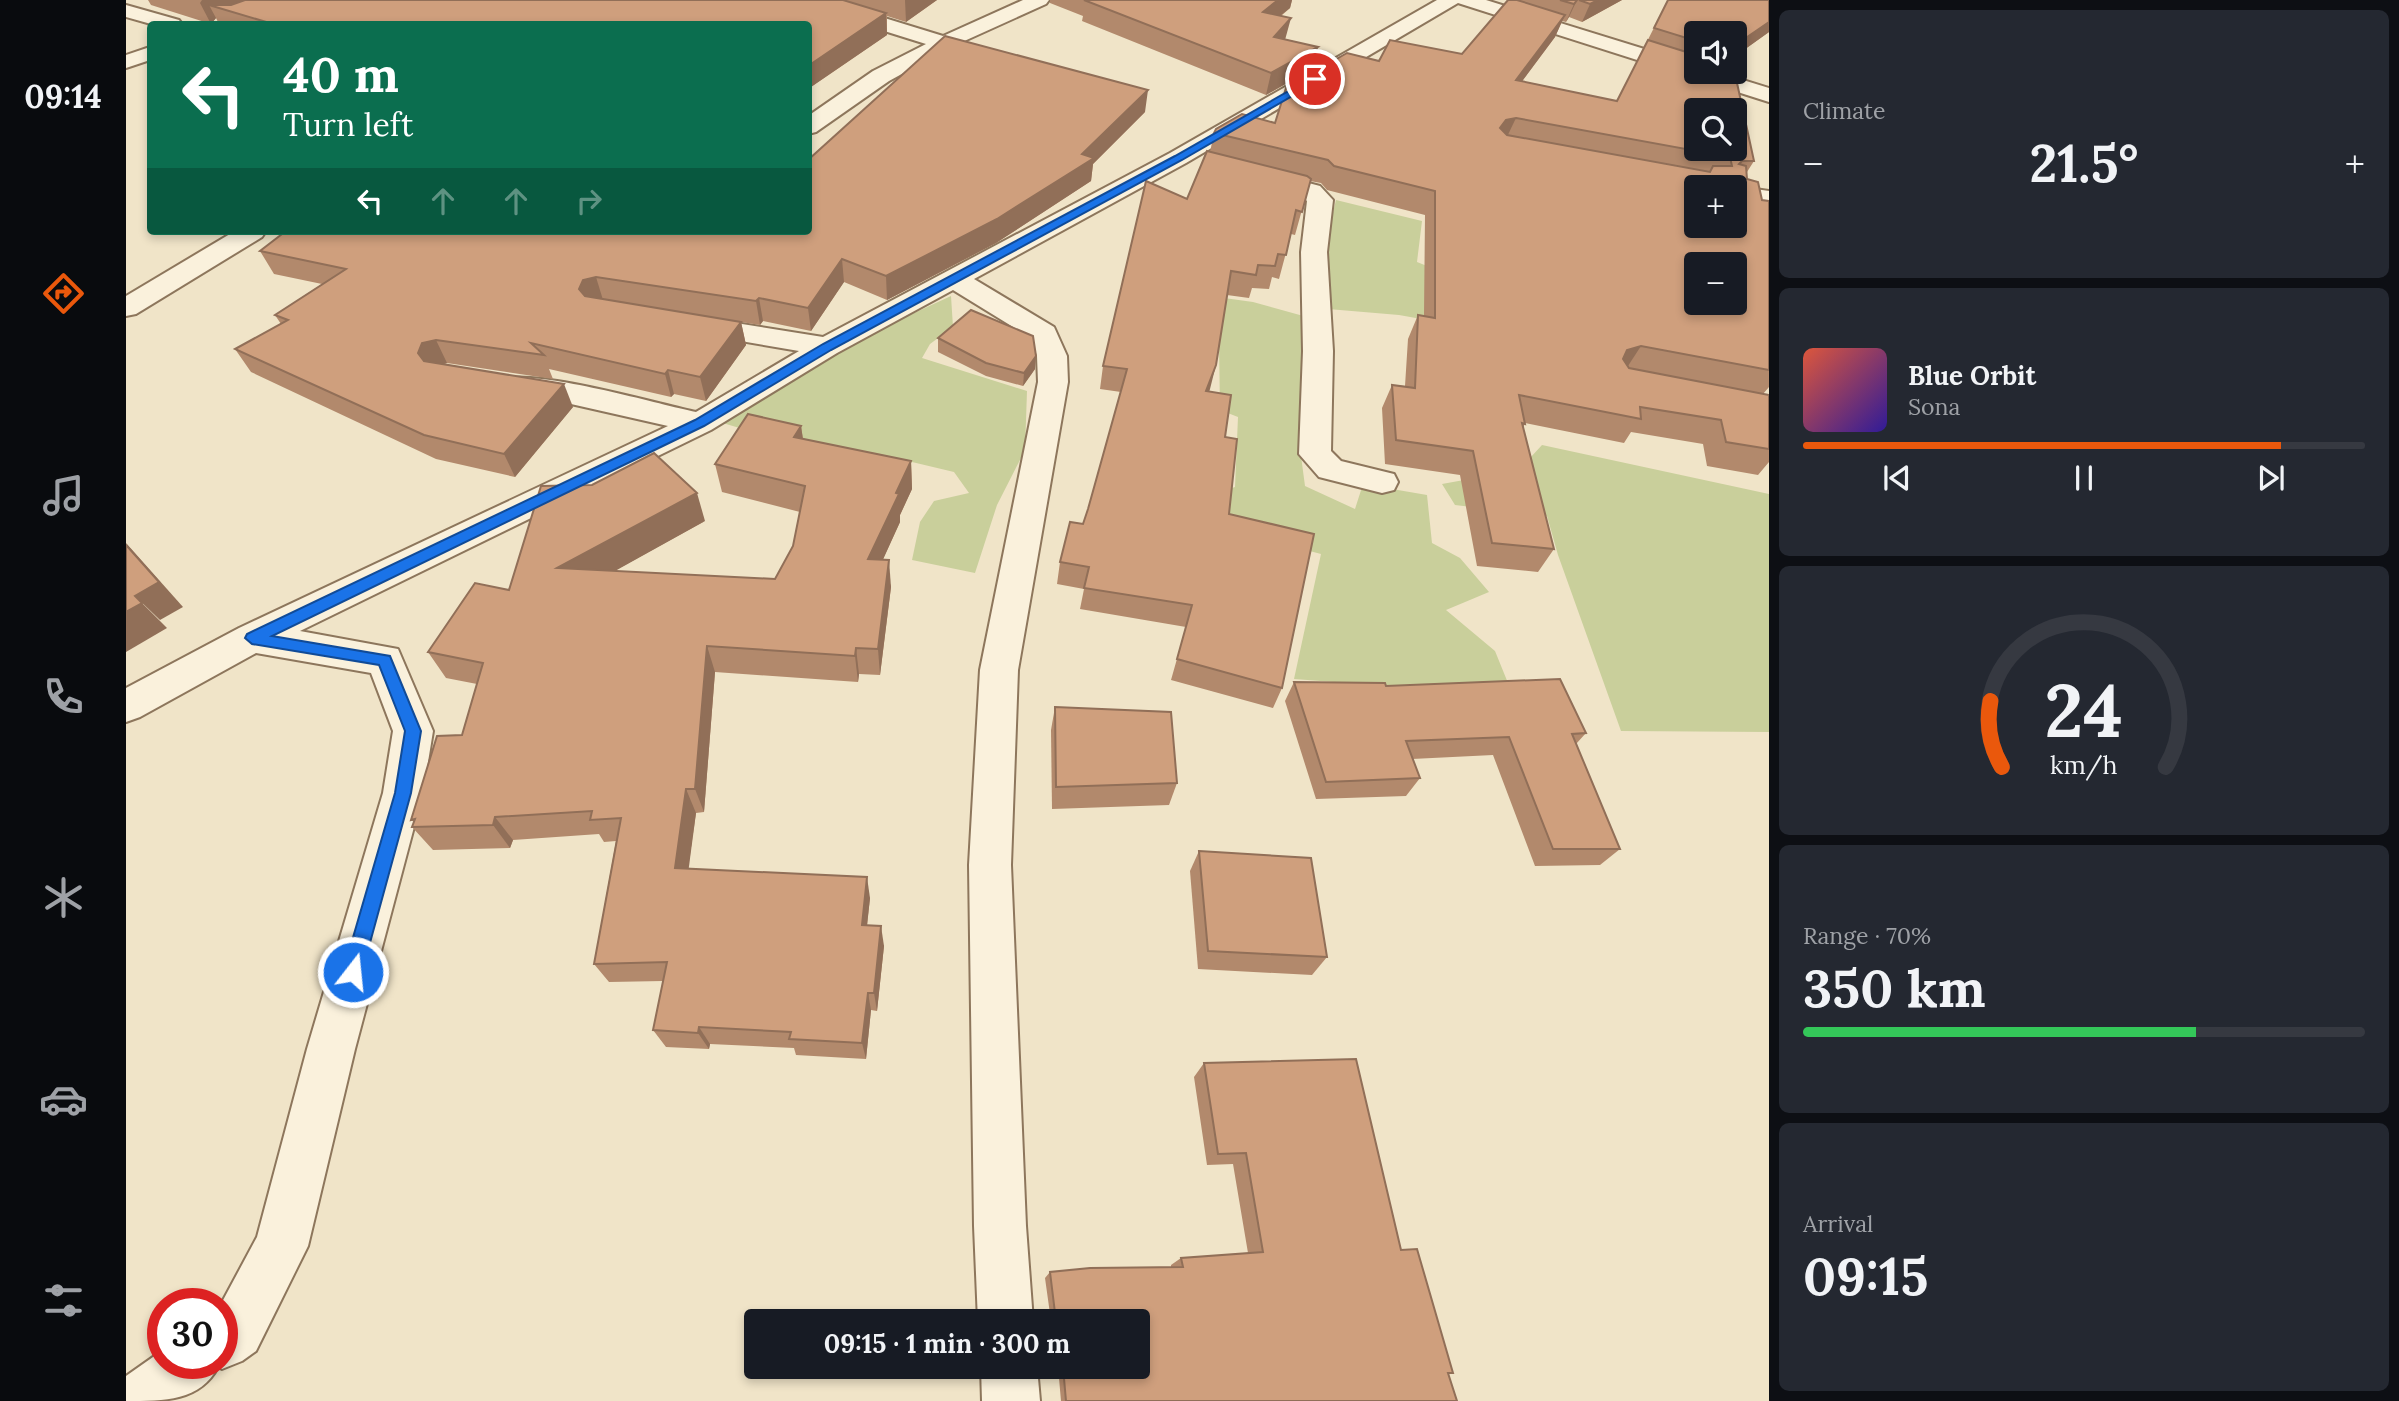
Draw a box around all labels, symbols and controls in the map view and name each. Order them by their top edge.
map controls [1684,21,1747,315]
button: sound [1684,21,1747,84]
text: 40 m [283,43,399,105]
icon: left [168,49,259,140]
pin [1285,49,1345,109]
icon: arrive [1296,60,1334,98]
text: 09:14 [24,76,102,117]
text: Climate [1803,96,1885,125]
button: search [1684,98,1747,161]
text: Turn left [283,104,413,145]
text: 21.5° [2030,130,2138,196]
text: − [1803,140,1823,188]
text: + [2345,140,2365,188]
button: + [1684,175,1747,238]
icon: left [351,182,389,220]
icon: ahead [424,182,462,220]
icon: ahead [497,182,535,220]
icon: right [570,182,608,220]
button: − [1684,252,1747,315]
icon: directions [39,269,88,318]
text: Blue Orbit [1908,359,2036,392]
text: Sona [1908,392,1960,421]
icon: previous [1878,459,1916,497]
icon: pause [2065,459,2103,497]
icon: next [2252,459,2290,497]
icon: music [39,471,88,520]
text: 24 [2045,664,2123,757]
icon: phone [39,672,88,721]
text: km/h [2050,748,2118,780]
icon: climate [39,873,88,922]
text: Range · 70% [1803,921,1931,950]
position arrow [316,935,390,1009]
text: 350 km [1803,955,1986,1021]
icon: car [39,1075,88,1124]
text: Arrival [1803,1209,1873,1238]
text: 09:15 [1803,1243,1928,1309]
icon: filters [39,1276,88,1325]
speed limit sign: 30 [147,1288,238,1379]
text: 09:15 · 1 min · 300 m [824,1327,1070,1360]

